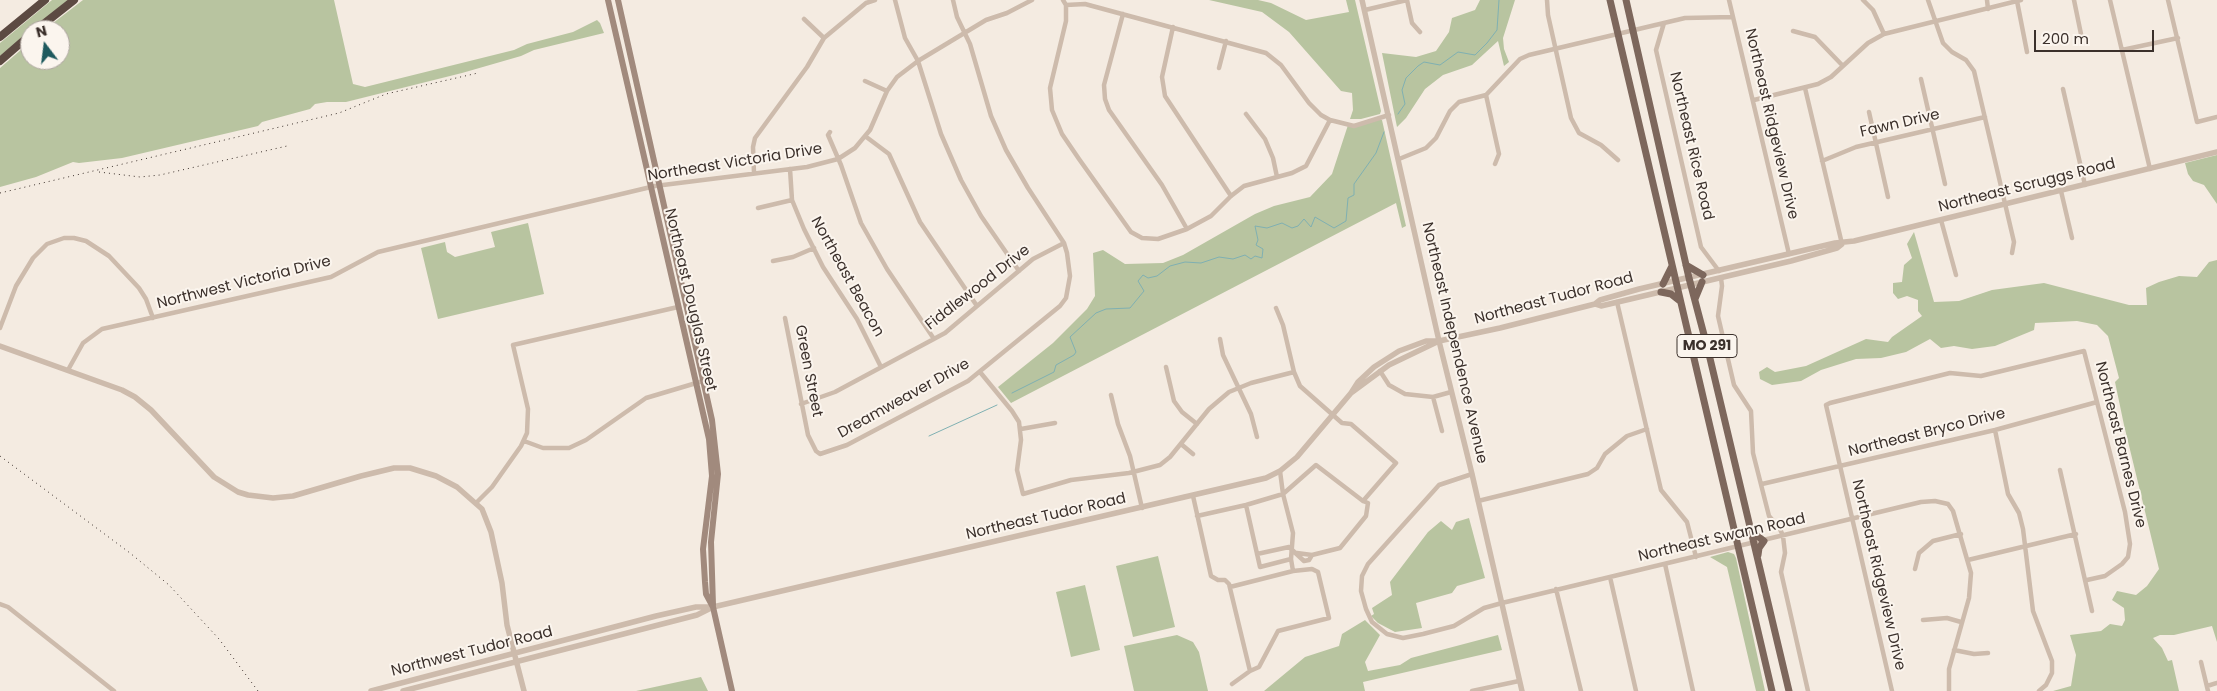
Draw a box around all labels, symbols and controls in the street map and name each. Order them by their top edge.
north arrow [20,20,70,70]
text: N [34,20,49,42]
scale bar [2037,20,2157,52]
street label: Northeast Ridgeview Drive [1740,27,1802,221]
text: 200 m [2042,28,2089,49]
street label: Northeast Rice Road [1665,70,1717,222]
street label: Fawn Drive [1858,106,1942,142]
street label: Northeast Victoria Drive [646,140,824,186]
street label: Northeast Scruggs Road [1937,155,2117,217]
street label: Northeast Douglas Street [660,207,720,393]
street label: Northeast Beacon [807,214,887,340]
street label: Northeast Independence Avenue [1417,221,1491,465]
street label: Fiddlewood Drive [922,242,1034,334]
street label: Northwest Victoria Drive [155,253,333,313]
street label: Northeast Tudor Road [1473,269,1635,329]
street label: Green Street [790,323,826,419]
road number: MO 291 [1677,334,1737,358]
street label: Dreamweaver Drive [835,355,973,443]
street label: Northeast Barnes Drive [2091,360,2149,530]
street label: Northeast Bryco Drive [1847,405,2007,461]
street label: Northeast Ridgeview Drive [1847,478,1909,672]
street label: Northeast Tudor Road [964,490,1128,544]
street label: Northeast Swann Road [1637,510,1807,566]
street label: Northwest Tudor Road [389,623,555,681]

